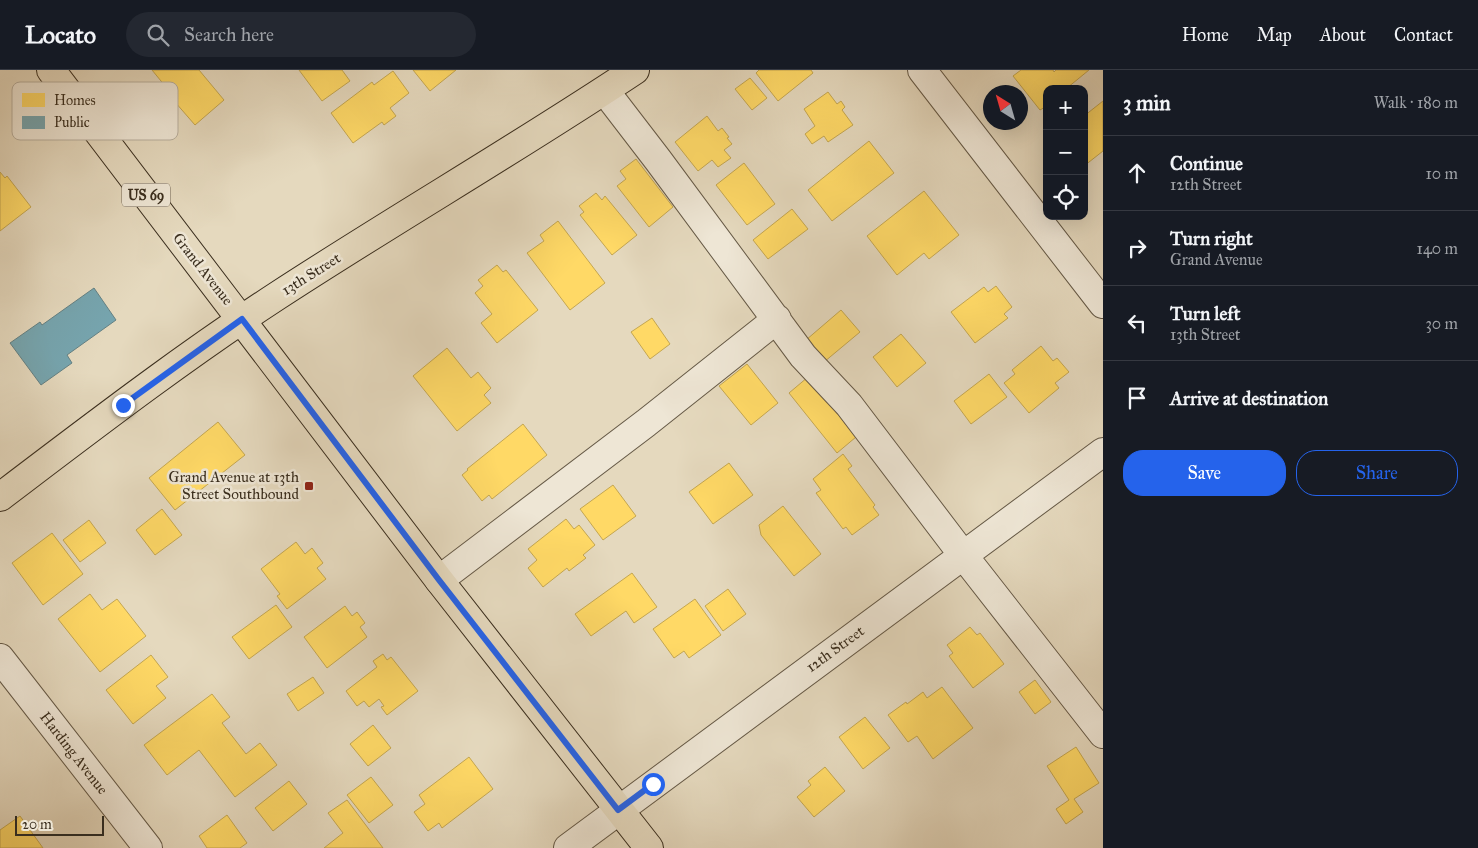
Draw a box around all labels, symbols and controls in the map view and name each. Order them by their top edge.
search box [126,12,476,57]
text: Locato [25,20,96,50]
icon: search [144,21,172,49]
text: Search here [184,23,274,46]
text: Home [1182,24,1229,46]
text: Map [1257,24,1292,46]
text: About [1320,24,1366,46]
text: Contact [1394,24,1453,46]
legend [12,82,178,140]
north arrow [983,85,1028,130]
map controls [1043,85,1088,220]
button: + [1043,85,1088,130]
text: 3 min [1123,90,1171,116]
text: Homes [54,92,96,109]
text: Walk · 180 m [1374,93,1458,112]
text: Public [54,114,90,131]
button: − [1043,130,1088,175]
text: Continue [1170,152,1243,175]
icon: ahead [1123,159,1151,187]
text: 10 m [1426,164,1458,183]
button: locate [1043,175,1088,220]
text: 12th Street [1170,175,1242,194]
road number: US 69 [122,184,170,206]
text: Turn right [1170,227,1253,250]
street label: Grand Avenue [169,229,237,309]
icon: right [1123,234,1151,262]
text: 140 m [1417,239,1458,258]
street label: 13th Street [278,249,344,299]
text: Grand Avenue [1170,250,1263,269]
text: Turn left [1170,302,1240,325]
icon: left [1123,309,1151,337]
text: 30 m [1425,314,1458,333]
text: 13th Street [1170,325,1240,344]
icon: arrive [1123,384,1151,412]
text: Arrive at destination [1170,387,1328,410]
route end [112,394,135,417]
button: Save [1123,450,1286,496]
button: Share [1296,450,1458,496]
place label: Grand Avenue at 13th Street Southbound [168,468,300,503]
marker: Grand Avenue at 13th Street Southbound [303,480,315,492]
street label: 12th Street [802,621,868,676]
street label: Harding Avenue [36,708,112,798]
route start [642,773,665,796]
scale bar [15,813,104,836]
text: 20 m [22,816,52,833]

